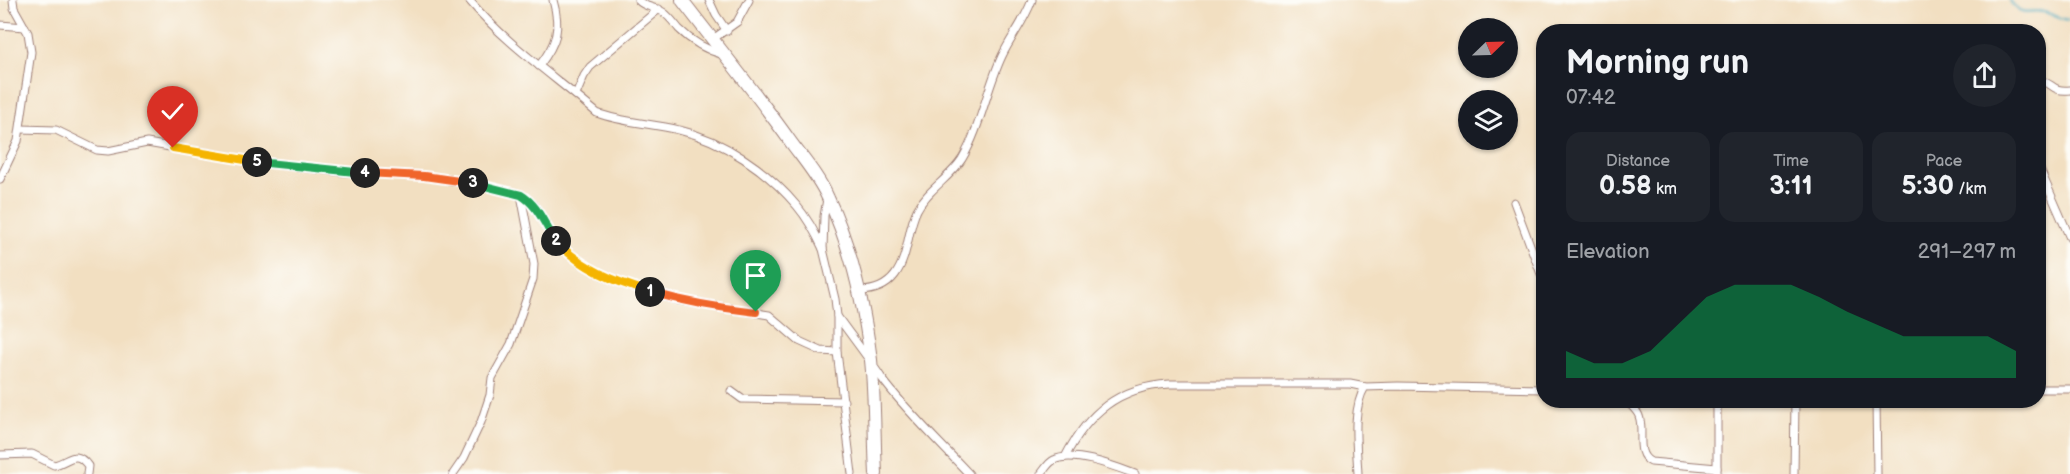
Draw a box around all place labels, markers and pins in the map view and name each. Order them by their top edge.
pin [147,86,198,148]
pin: 5 [242,147,272,177]
pin: 4 [350,158,380,188]
pin: 3 [458,168,488,198]
pin: 2 [541,226,571,256]
pin [730,250,781,312]
pin: 1 [635,277,665,307]

